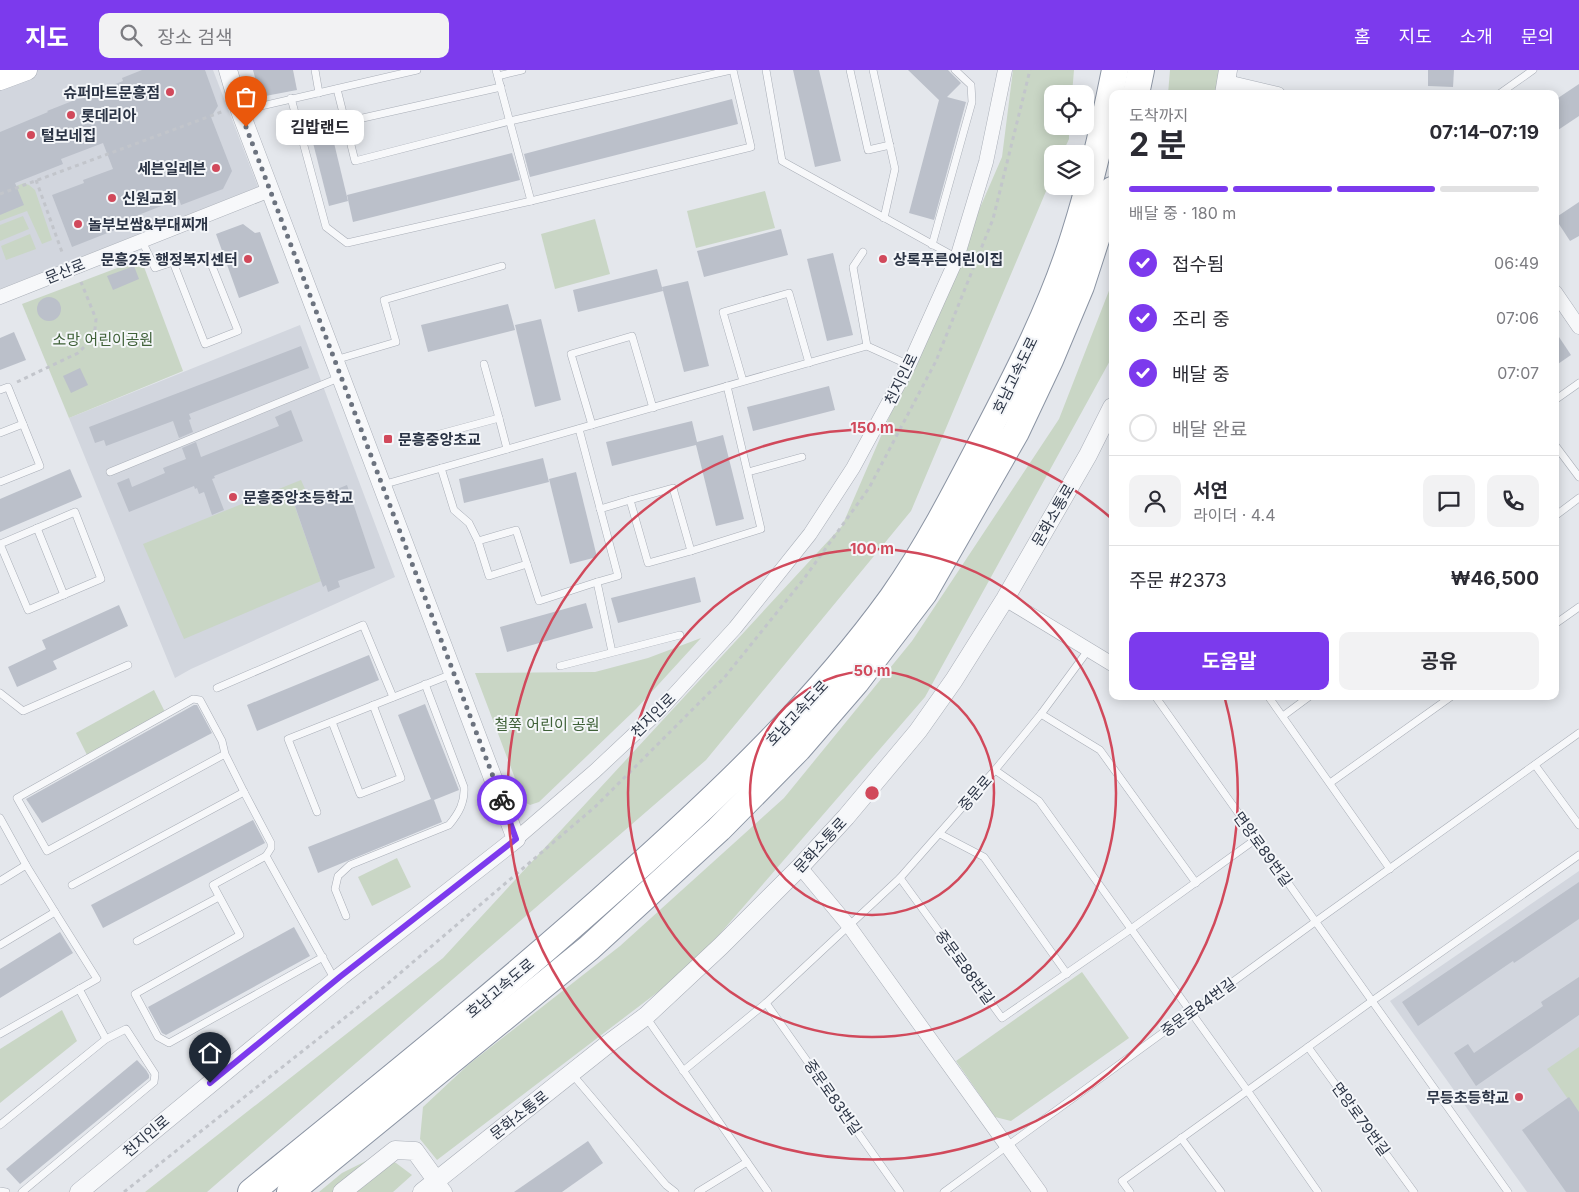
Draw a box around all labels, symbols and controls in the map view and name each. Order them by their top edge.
search box [99,13,449,58]
icon: search [117,21,145,49]
text: 지도 [25,23,69,52]
text: 장소 검색 [157,26,232,49]
text: 홈 [1354,26,1371,47]
text: 지도 [1399,26,1432,47]
text: 소개 [1460,26,1493,47]
text: 문의 [1521,26,1554,47]
pin [225,76,267,127]
place label: 슈퍼마트문흥점 [63,83,160,102]
icon: bag [232,83,260,111]
map controls [1044,85,1094,195]
button: locate [1044,85,1094,135]
marker: 슈퍼마트문흥점 [164,86,176,98]
text: 도착까지 [1129,105,1188,125]
place label: 롯데리아 [81,106,136,125]
marker: 롯데리아 [65,109,77,121]
callout: 김밥랜드 [276,110,364,144]
text: 김밥랜드 [291,117,349,137]
text: 07:14–07:19 [1430,121,1539,144]
text: 2 분 [1129,125,1186,164]
place label: 털보네집 [41,126,96,145]
marker: 털보네집 [25,129,37,141]
button: layers [1044,145,1094,195]
place label: 세븐일레븐 [137,159,206,178]
marker: 세븐일레븐 [210,162,222,174]
place label: 신원교회 [122,189,177,208]
marker: 신원교회 [106,192,118,204]
text: 배달 중 · 180 m [1129,203,1236,223]
place label: 놀부보쌈&부대찌개 [88,215,208,234]
marker: 놀부보쌈&부대찌개 [72,218,84,230]
icon: check [1129,249,1157,277]
place label: 문흥2동 행정복지센터 [101,250,238,269]
place label: 상록푸른어린이집 [893,250,1003,269]
marker: 문흥2동 행정복지센터 [242,253,254,265]
marker: 상록푸른어린이집 [877,253,889,265]
text: 접수됨 [1172,253,1224,276]
text: 06:49 [1494,253,1539,273]
street label: 문산로 [42,254,88,288]
icon: check [1129,304,1157,332]
text: 조리 중 [1172,308,1230,331]
text: 07:06 [1496,308,1539,328]
park label: 소망 어린이공원 [53,330,153,349]
street label: 호남고속도로 [988,334,1042,416]
street label: 천지인로 [880,350,922,408]
icon: check [1129,359,1157,387]
text: 배달 중 [1172,363,1230,386]
text: 07:07 [1497,363,1539,383]
text: 150 m [850,418,894,437]
text: 배달 완료 [1172,418,1247,441]
place label: 문흥중앙초교 [398,430,481,449]
marker: 문흥중앙초교 [382,433,394,445]
button: person [1129,475,1181,527]
button: chat [1423,475,1475,527]
button: phone [1487,475,1539,527]
text: 서연 [1193,479,1228,502]
street label: 문화소통로 [1028,480,1078,550]
place label: 문흥중앙초등학교 [243,488,354,507]
marker: 문흥중앙초등학교 [227,491,239,503]
text: 라이더 · 4.4 [1193,505,1276,525]
text: 100 m [850,539,894,558]
text: ₩46,500 [1451,567,1539,590]
text: 주문 #2373 [1129,569,1227,592]
button: 도움말 [1129,632,1329,690]
button: 공유 [1339,632,1539,690]
text: 50 m [854,661,890,680]
street label: 호남고속도로 [762,676,832,750]
street label: 천지인로 [627,689,679,741]
park label: 철쭉 어린이 공원 [494,715,600,734]
street label: 중문로 [954,771,996,815]
courier [477,775,527,825]
centre of rings [863,784,881,802]
icon: bike [488,786,516,814]
street label: 면앙로89번길 [1230,808,1296,890]
street label: 문화소통로 [790,813,850,877]
street label: 중문로88번길 [932,926,998,1008]
street label: 호남고속도로 [462,954,538,1022]
street label: 중문로84번길 [1157,973,1239,1041]
pin [189,1032,231,1083]
icon: home [196,1039,224,1067]
street label: 중문로83번길 [800,1056,866,1138]
street label: 면앙로79번길 [1328,1078,1394,1160]
street label: 문화소통로 [486,1086,552,1144]
place label: 무등초등학교 [1426,1088,1509,1107]
marker: 무등초등학교 [1513,1091,1525,1103]
street label: 천지인로 [119,1111,173,1161]

